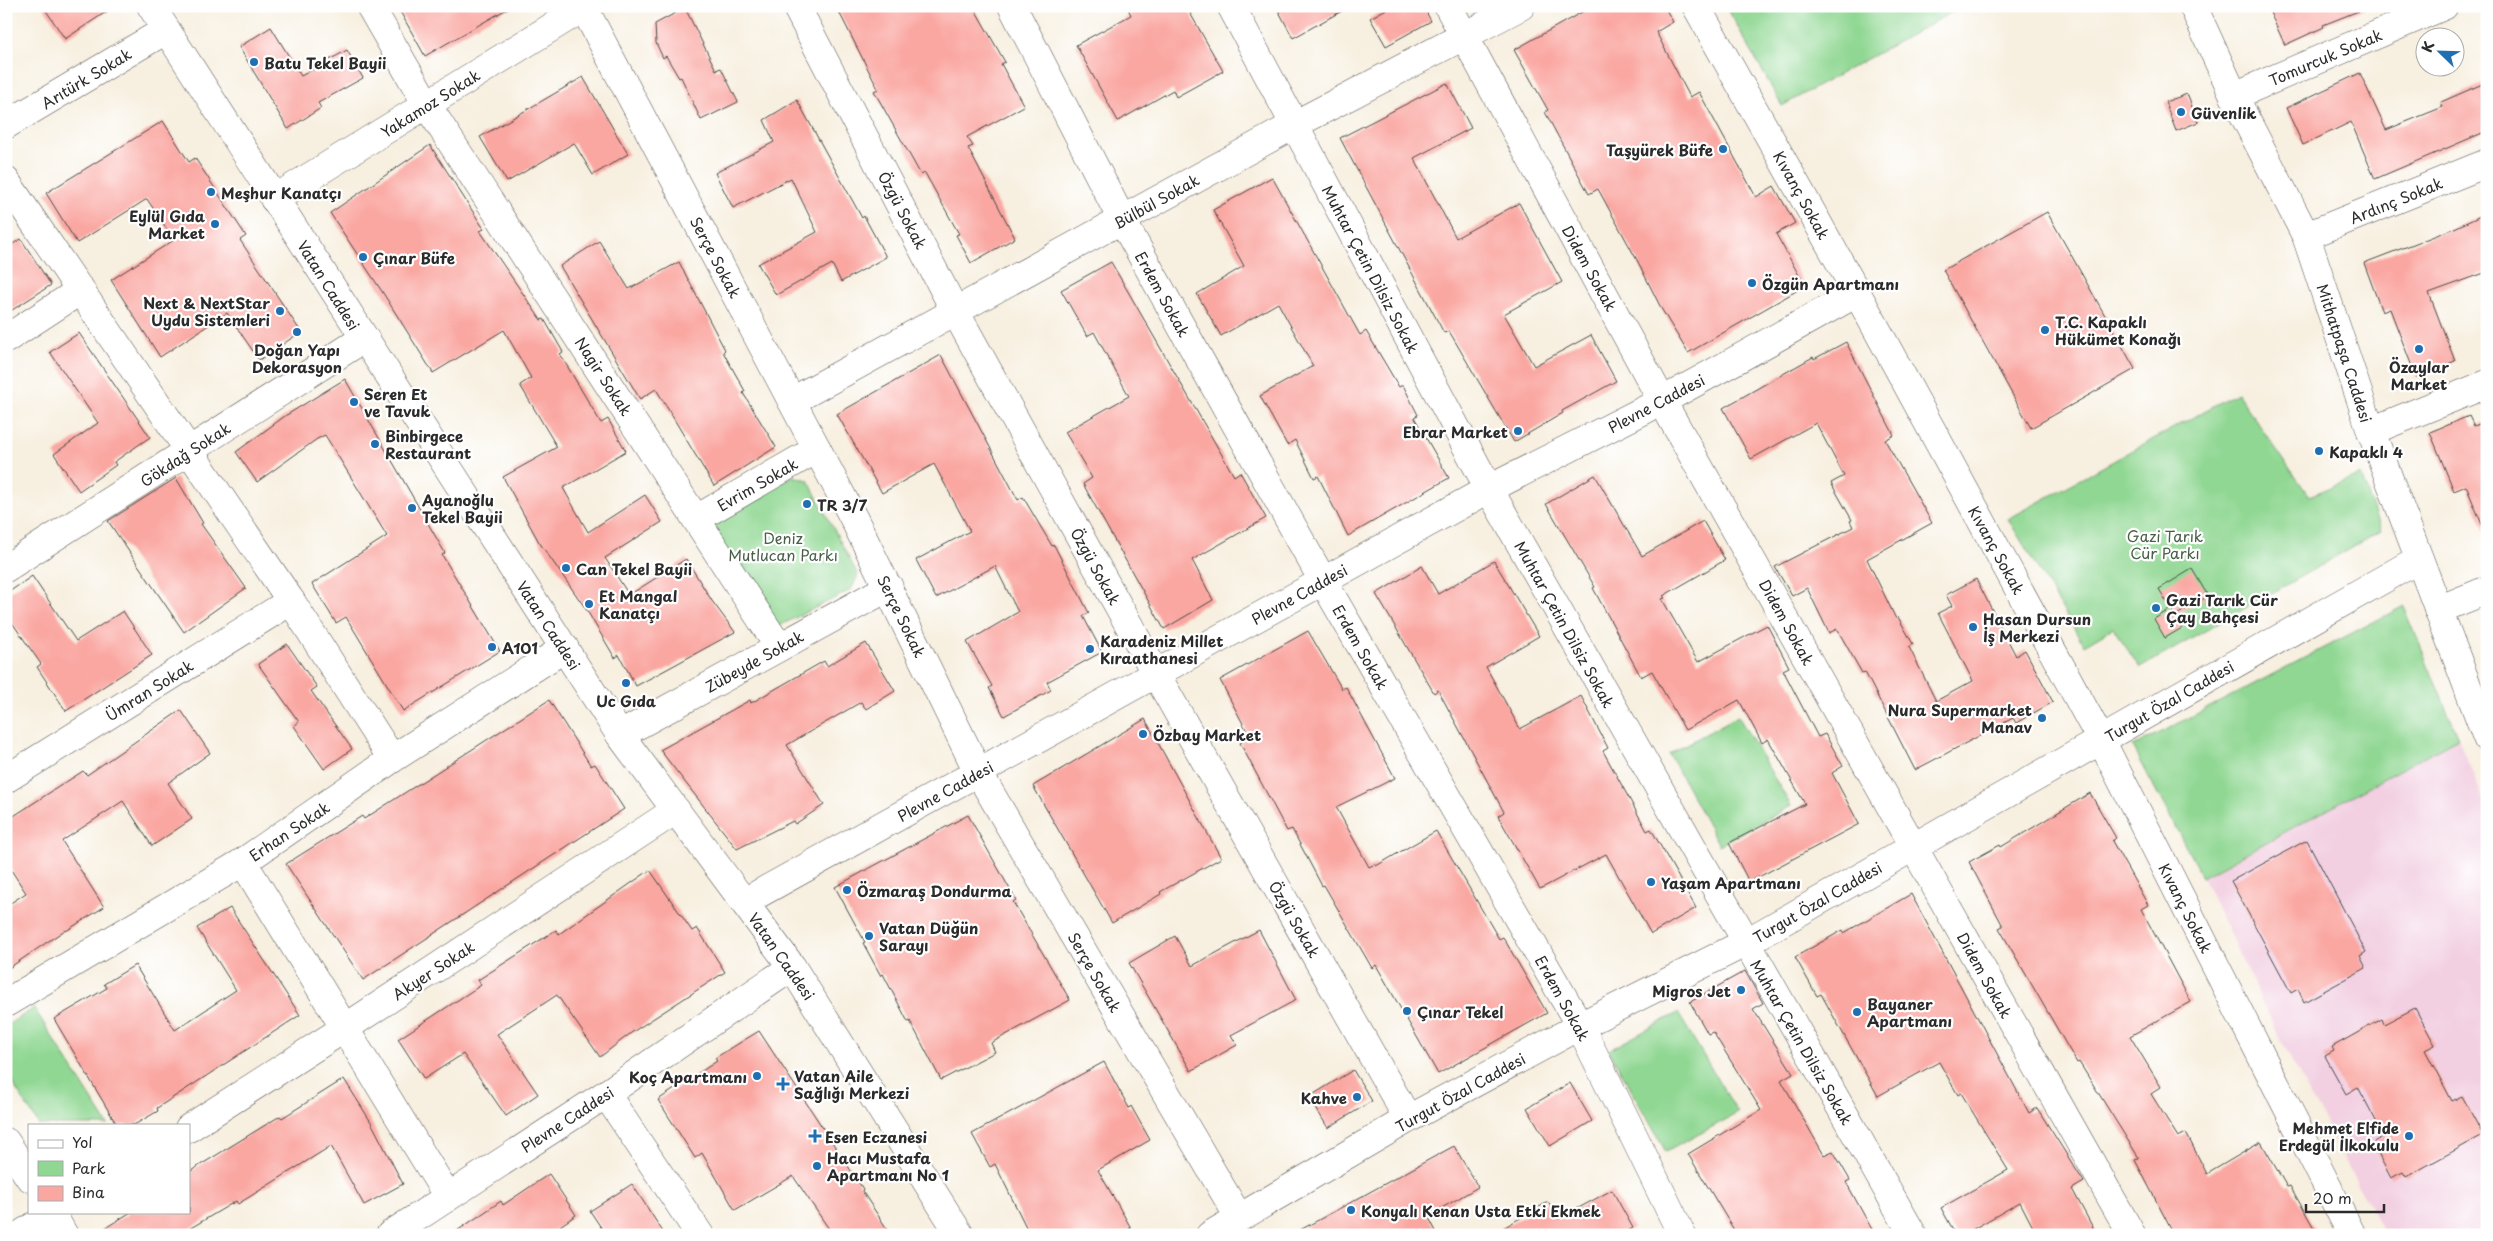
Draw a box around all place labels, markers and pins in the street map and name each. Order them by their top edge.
place label: Batu Tekel Bayii [264,51,387,74]
marker: Batu Tekel Bayii [248,56,260,68]
place label: Güvenlik [2191,101,2257,124]
marker: Güvenlik [2175,106,2187,118]
place label: Taşyürek Büfe [1606,138,1713,161]
marker: Taşyürek Büfe [1717,143,1729,155]
place label: Meşhur Kanatçı [221,181,341,204]
marker: Meşhur Kanatçı [205,186,217,198]
place label: Eylül Gıda Market [129,204,206,244]
marker: Eylül Gıda Market [209,218,221,230]
place label: Çınar Büfe [373,246,455,269]
marker: Çınar Büfe [357,251,369,263]
place label: Özgün Apartmanı [1762,272,1899,295]
marker: Özgün Apartmanı [1746,277,1758,289]
place label: Next & NextStar Uydu Sistemleri [143,291,270,331]
marker: Next & NextStar Uydu Sistemleri [274,305,286,317]
place label: T.C. Kapaklı Hükümet Konağı [2055,310,2181,350]
marker: T.C. Kapaklı Hükümet Konağı [2039,324,2051,336]
marker: Doğan Yapı Dekorasyon [291,326,303,338]
place label: Doğan Yapı Dekorasyon [252,338,342,378]
marker: Özaylar Market [2413,343,2425,355]
place label: Özaylar Market [2389,355,2449,395]
place label: Seren Et ve Tavuk [364,382,431,422]
marker: Seren Et ve Tavuk [348,396,360,408]
place label: Ebrar Market [1403,420,1508,443]
place label: Binbirgece Restaurant [385,424,471,464]
marker: Ebrar Market [1512,425,1524,437]
marker: Binbirgece Restaurant [369,438,381,450]
place label: Kapaklı 4 [2329,440,2403,463]
marker: Kapaklı 4 [2313,445,2325,457]
place label: Ayanoğlu Tekel Bayii [421,488,503,528]
place label: TR 3/7 [817,493,867,516]
marker: TR 3/7 [801,498,813,510]
marker: Ayanoğlu Tekel Bayii [406,502,418,514]
place label: Can Tekel Bayii [576,557,692,580]
marker: Can Tekel Bayii [560,562,572,574]
place label: Et Mangal Kanatçı [599,584,677,624]
place label: Gazi Tarık Cür Çay Bahçesi [2166,588,2278,628]
marker: Et Mangal Kanatçı [583,598,595,610]
marker: Gazi Tarık Cür Çay Bahçesi [2150,602,2162,614]
place label: Hasan Dursun İş Merkezi [1983,607,2091,647]
marker: Hasan Dursun İş Merkezi [1967,621,1979,633]
place label: Karadeniz Millet Kıraathanesi [1100,629,1223,669]
place label: A101 [502,636,538,659]
marker: A101 [486,641,498,653]
marker: Karadeniz Millet Kıraathanesi [1084,643,1096,655]
marker: Uc Gıda [620,677,632,689]
place label: Uc Gıda [596,689,657,712]
place label: Nura Supermarket Manav [1888,698,2033,738]
marker: Nura Supermarket Manav [2036,712,2048,724]
place label: Özbay Market [1153,723,1261,746]
marker: Özbay Market [1137,728,1149,740]
place label: Yaşam Apartmanı [1661,871,1801,894]
marker: Yaşam Apartmanı [1645,876,1657,888]
place label: Özmaraş Dondurma [857,879,1012,902]
marker: Özmaraş Dondurma [841,884,853,896]
place label: Vatan Düğün Sarayı [879,916,978,956]
marker: Vatan Düğün Sarayı [863,930,875,942]
place label: Migros Jet [1652,979,1731,1002]
marker: Migros Jet [1735,984,1747,996]
place label: Bayaner Apartmanı [1867,992,1952,1032]
place label: Çınar Tekel [1417,1000,1504,1023]
marker: Çınar Tekel [1401,1005,1413,1017]
marker: Bayaner Apartmanı [1851,1006,1863,1018]
place label: Vatan Aile Sağlığı Merkezi [794,1064,910,1104]
place label: Koç Apartmanı [629,1065,747,1088]
marker: Koç Apartmanı [751,1070,763,1082]
marker: Vatan Aile Sağlığı Merkezi [776,1077,790,1091]
place label: Kahve [1301,1086,1347,1109]
marker: Kahve [1351,1091,1363,1103]
place label: Mehmet Elfide Erdegül İlkokulu [2279,1116,2399,1156]
place label: Esen Eczanesi [825,1125,928,1148]
marker: Esen Eczanesi [809,1130,821,1142]
marker: Mehmet Elfide Erdegül İlkokulu [2403,1130,2415,1142]
place label: Hacı Mustafa Apartmanı No 1 [827,1146,949,1186]
marker: Hacı Mustafa Apartmanı No 1 [811,1160,823,1172]
place label: Konyalı Kenan Usta Etki Ekmek [1361,1199,1601,1222]
marker: Konyalı Kenan Usta Etki Ekmek [1345,1204,1357,1216]

